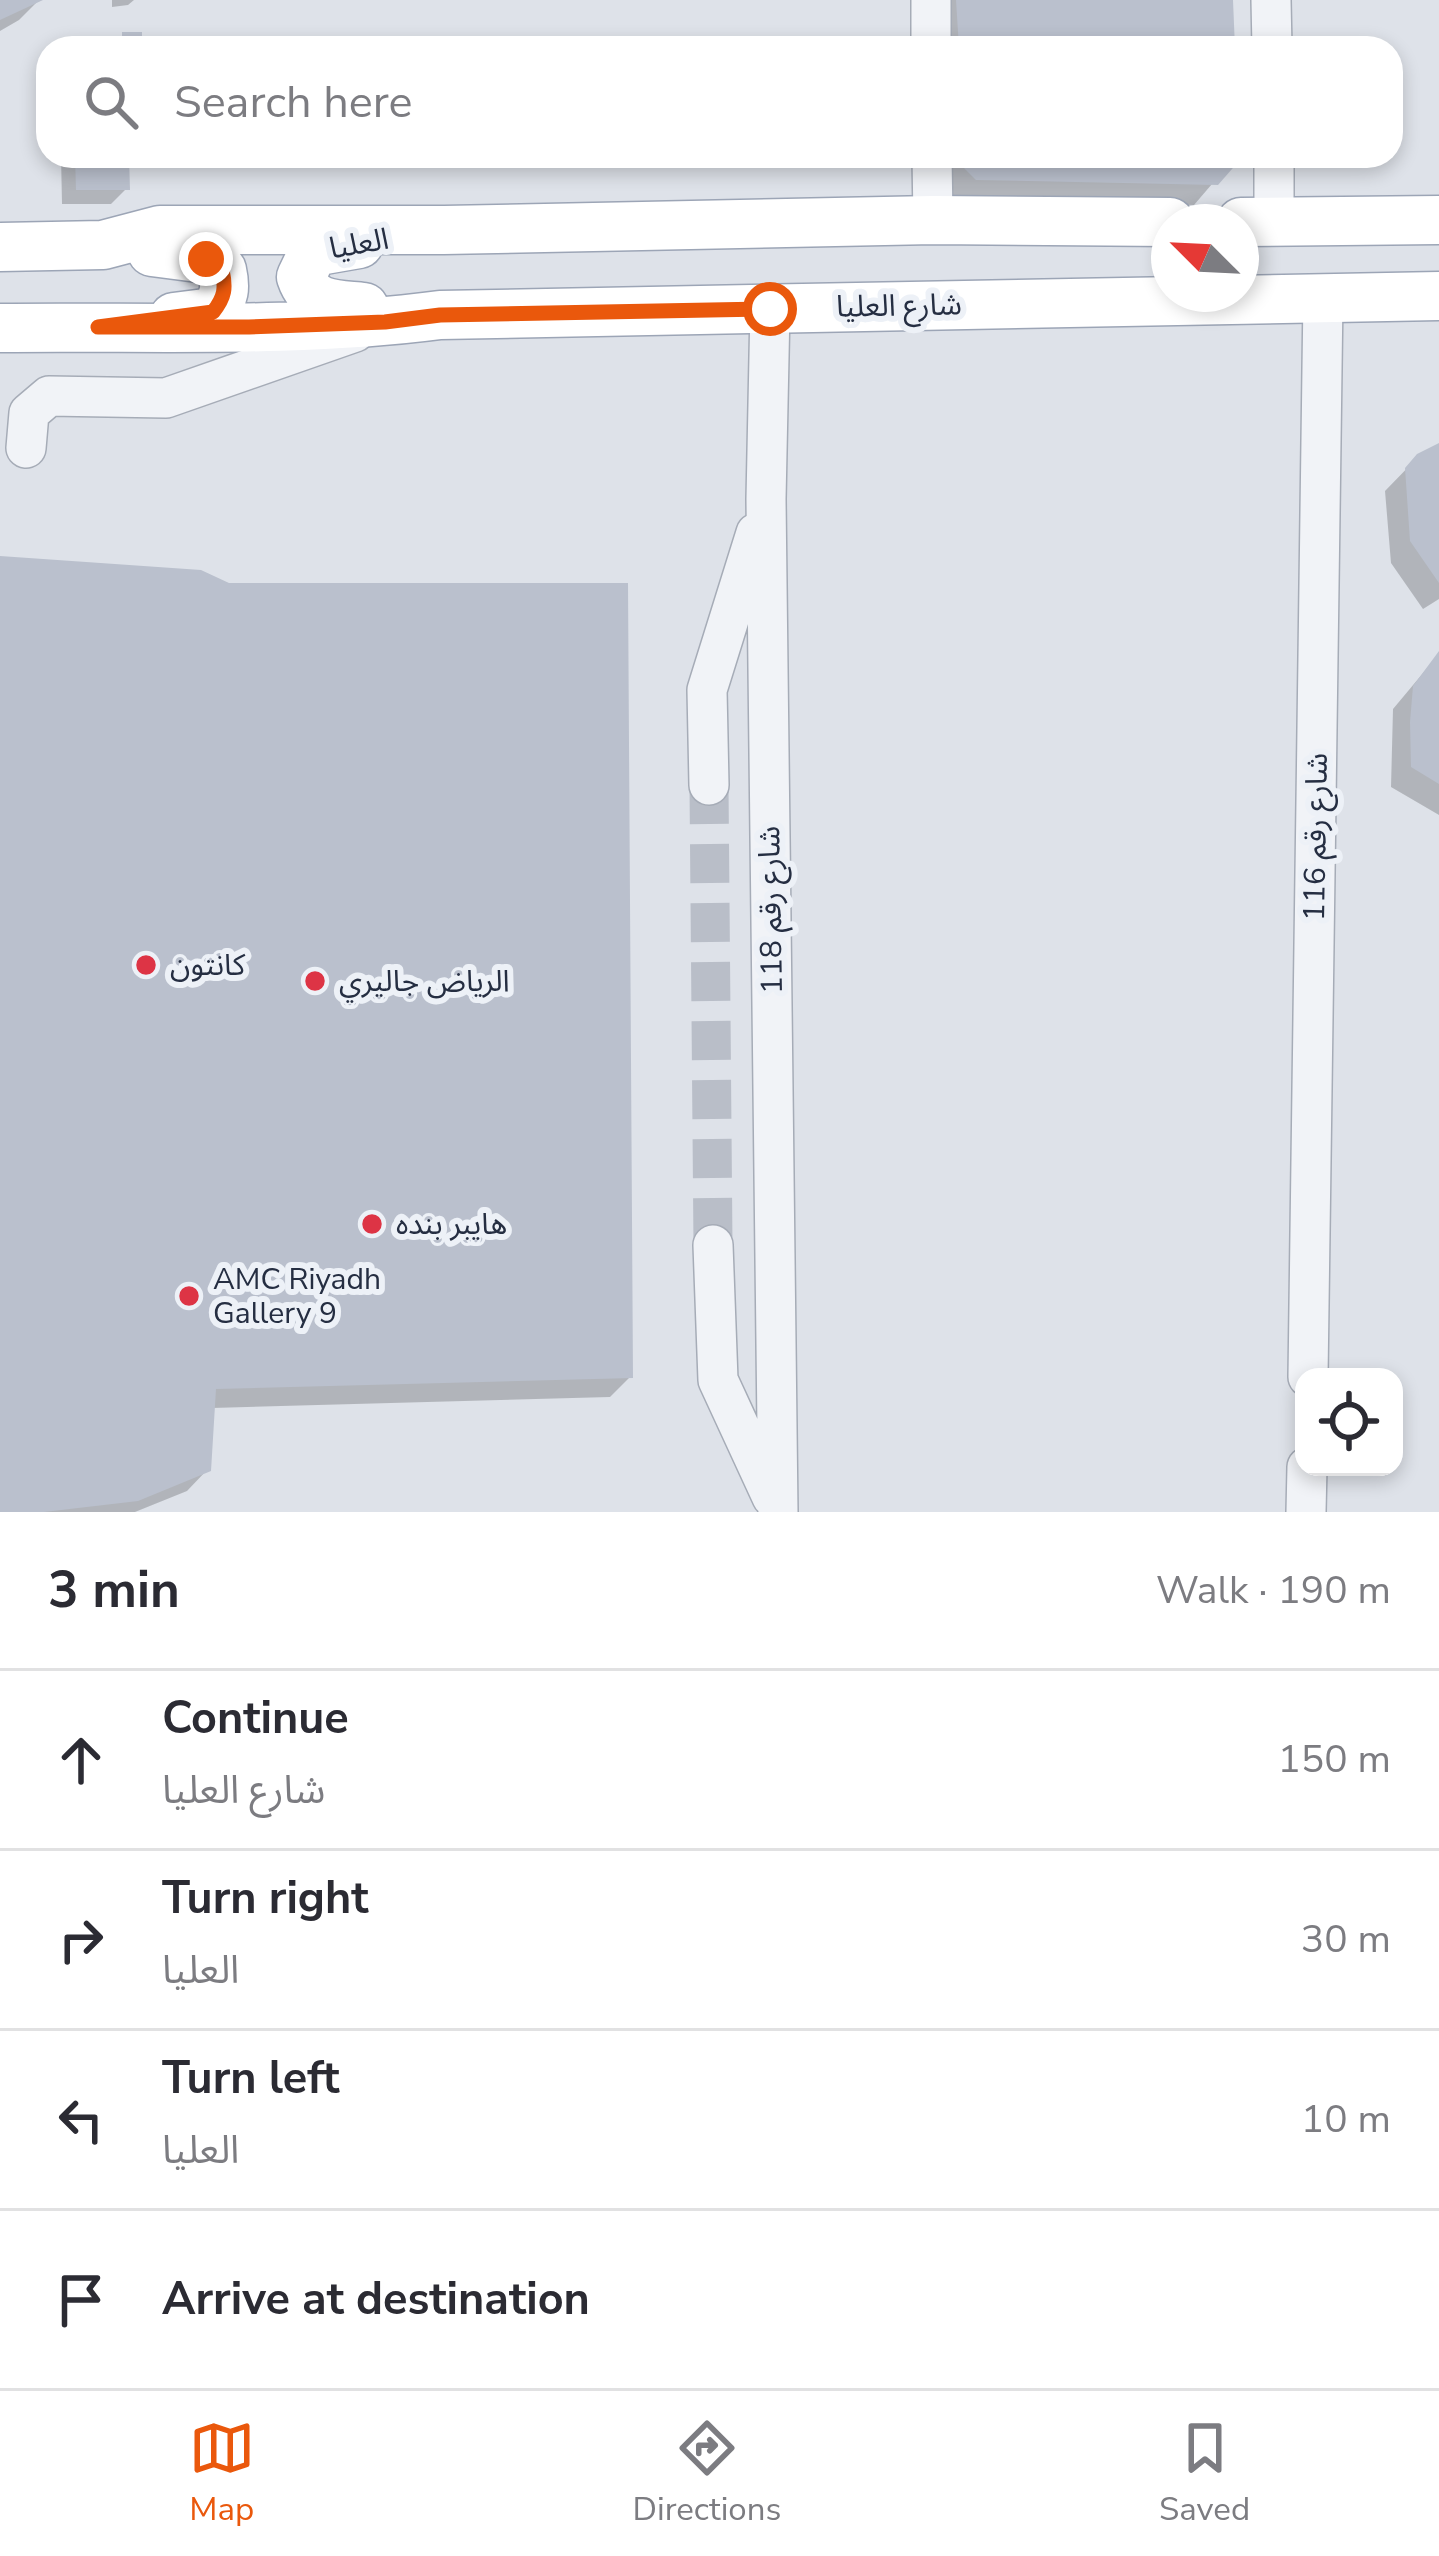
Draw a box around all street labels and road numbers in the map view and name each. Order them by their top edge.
street label: العليا [326,219,392,269]
street label: شارع العليا [836,284,962,329]
street label: شارع رقم 116 [1294,753,1340,922]
street label: شارع رقم 118 [749,825,795,994]

